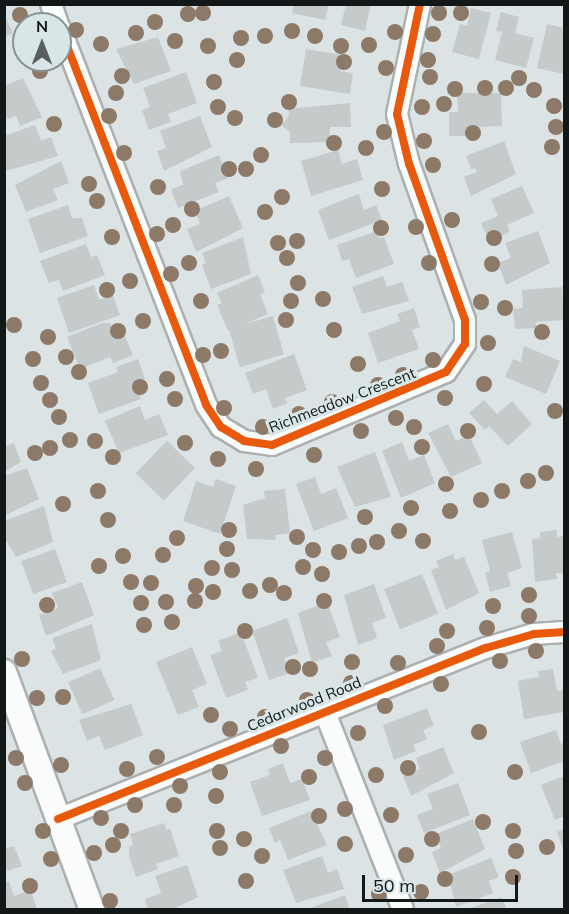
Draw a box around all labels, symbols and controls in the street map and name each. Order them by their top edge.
north arrow [12,12,72,72]
text: N [36,16,48,36]
street label: Richmeadow Crescent [266,364,418,436]
street label: Cedarwood Road [244,673,364,735]
scale bar [365,863,521,901]
text: 50 m [373,874,415,897]

